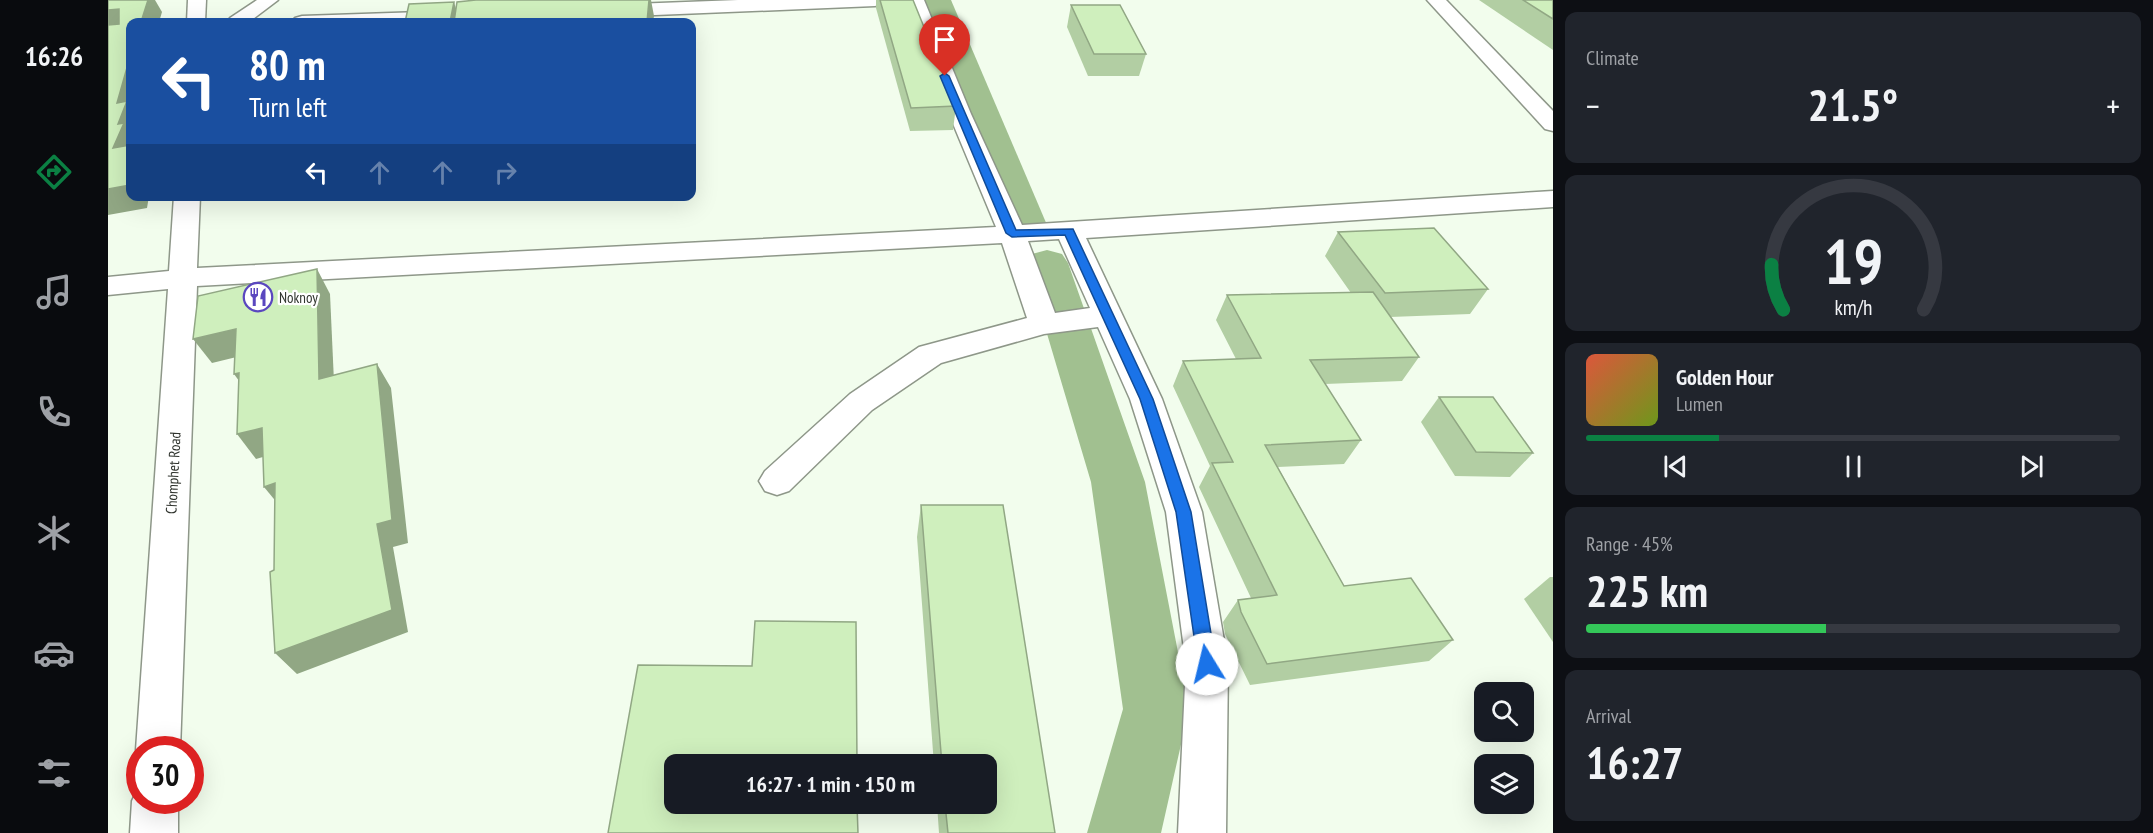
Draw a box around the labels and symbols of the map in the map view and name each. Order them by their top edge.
pin [919,14,970,76]
restaurant icon: Noknoy [242,281,274,313]
place label: Noknoy [279,288,318,307]
street label: Chomphet Road [161,432,185,514]
position arrow [1175,632,1239,696]
speed limit sign: 30 [126,736,204,814]

